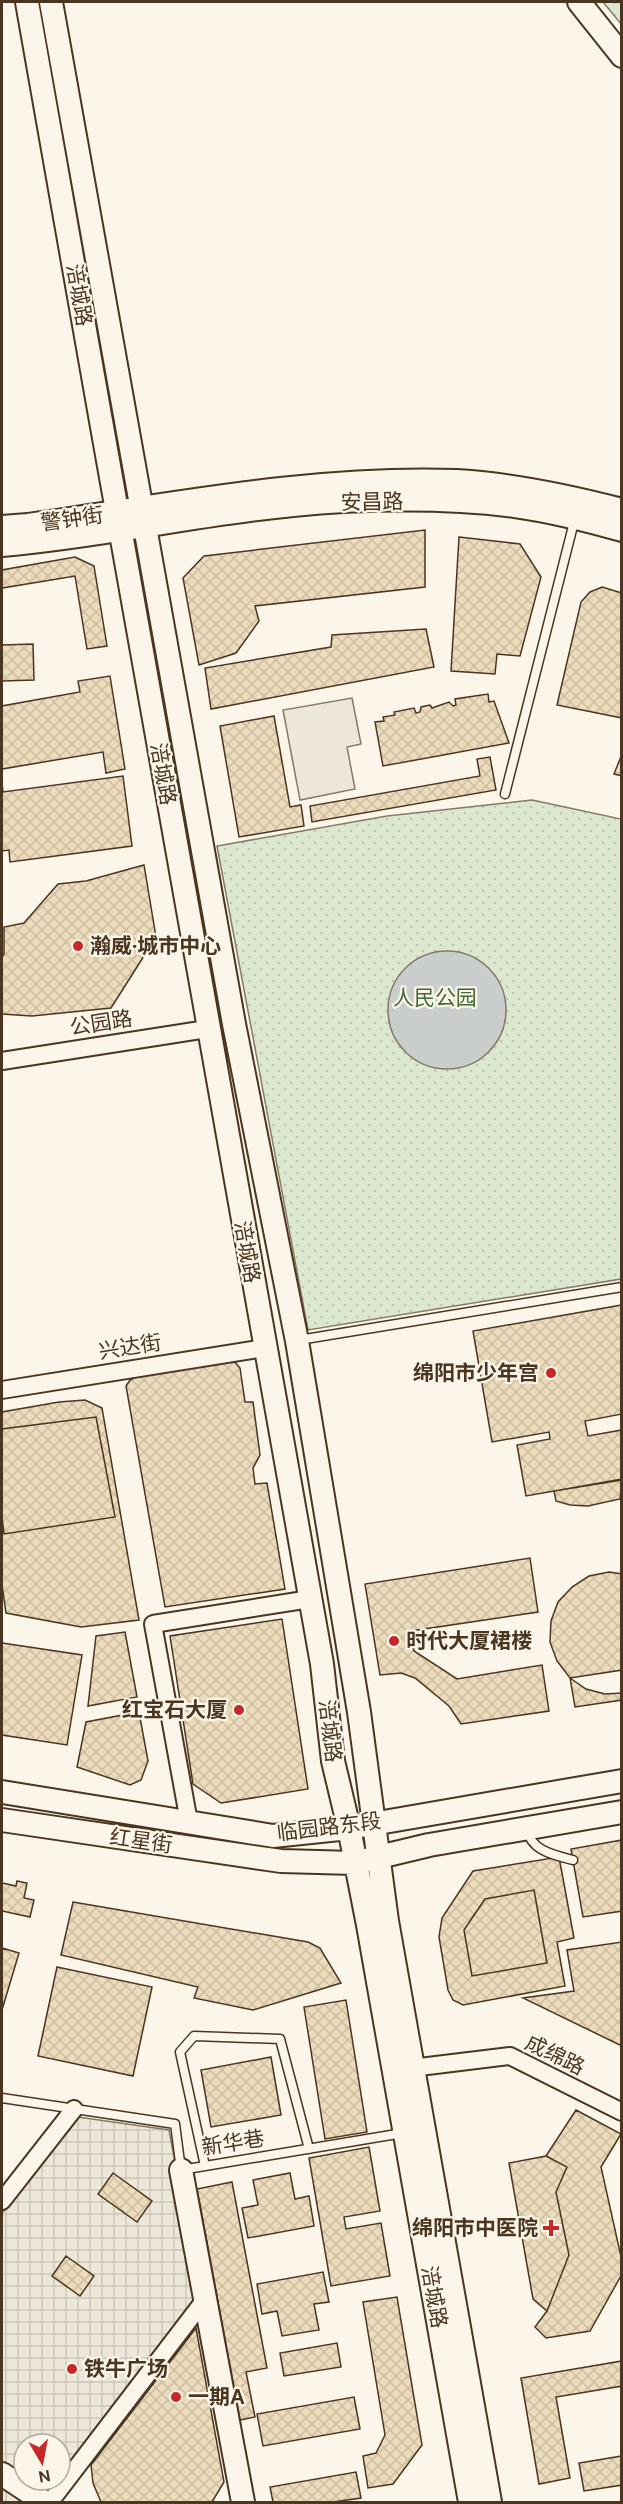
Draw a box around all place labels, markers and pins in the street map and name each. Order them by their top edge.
place label: 瀚威·城市中心 [90,932,221,960]
marker: 瀚威·城市中心 [71,939,85,953]
place label: 绵阳市少年宫 [413,1359,539,1387]
marker: 绵阳市少年宫 [544,1366,558,1380]
place label: 时代大厦裙楼 [406,1627,532,1655]
marker: 时代大厦裙楼 [387,1634,401,1648]
place label: 红宝石大厦 [122,1696,227,1724]
marker: 红宝石大厦 [232,1703,246,1717]
place label: 绵阳市中医院 [412,2214,538,2242]
marker: 绵阳市中医院 [542,2219,560,2237]
place label: 铁牛广场 [84,2355,168,2383]
marker: 铁牛广场 [65,2362,79,2376]
place label: 一期A [188,2383,245,2411]
marker: 一期A [169,2390,183,2404]

